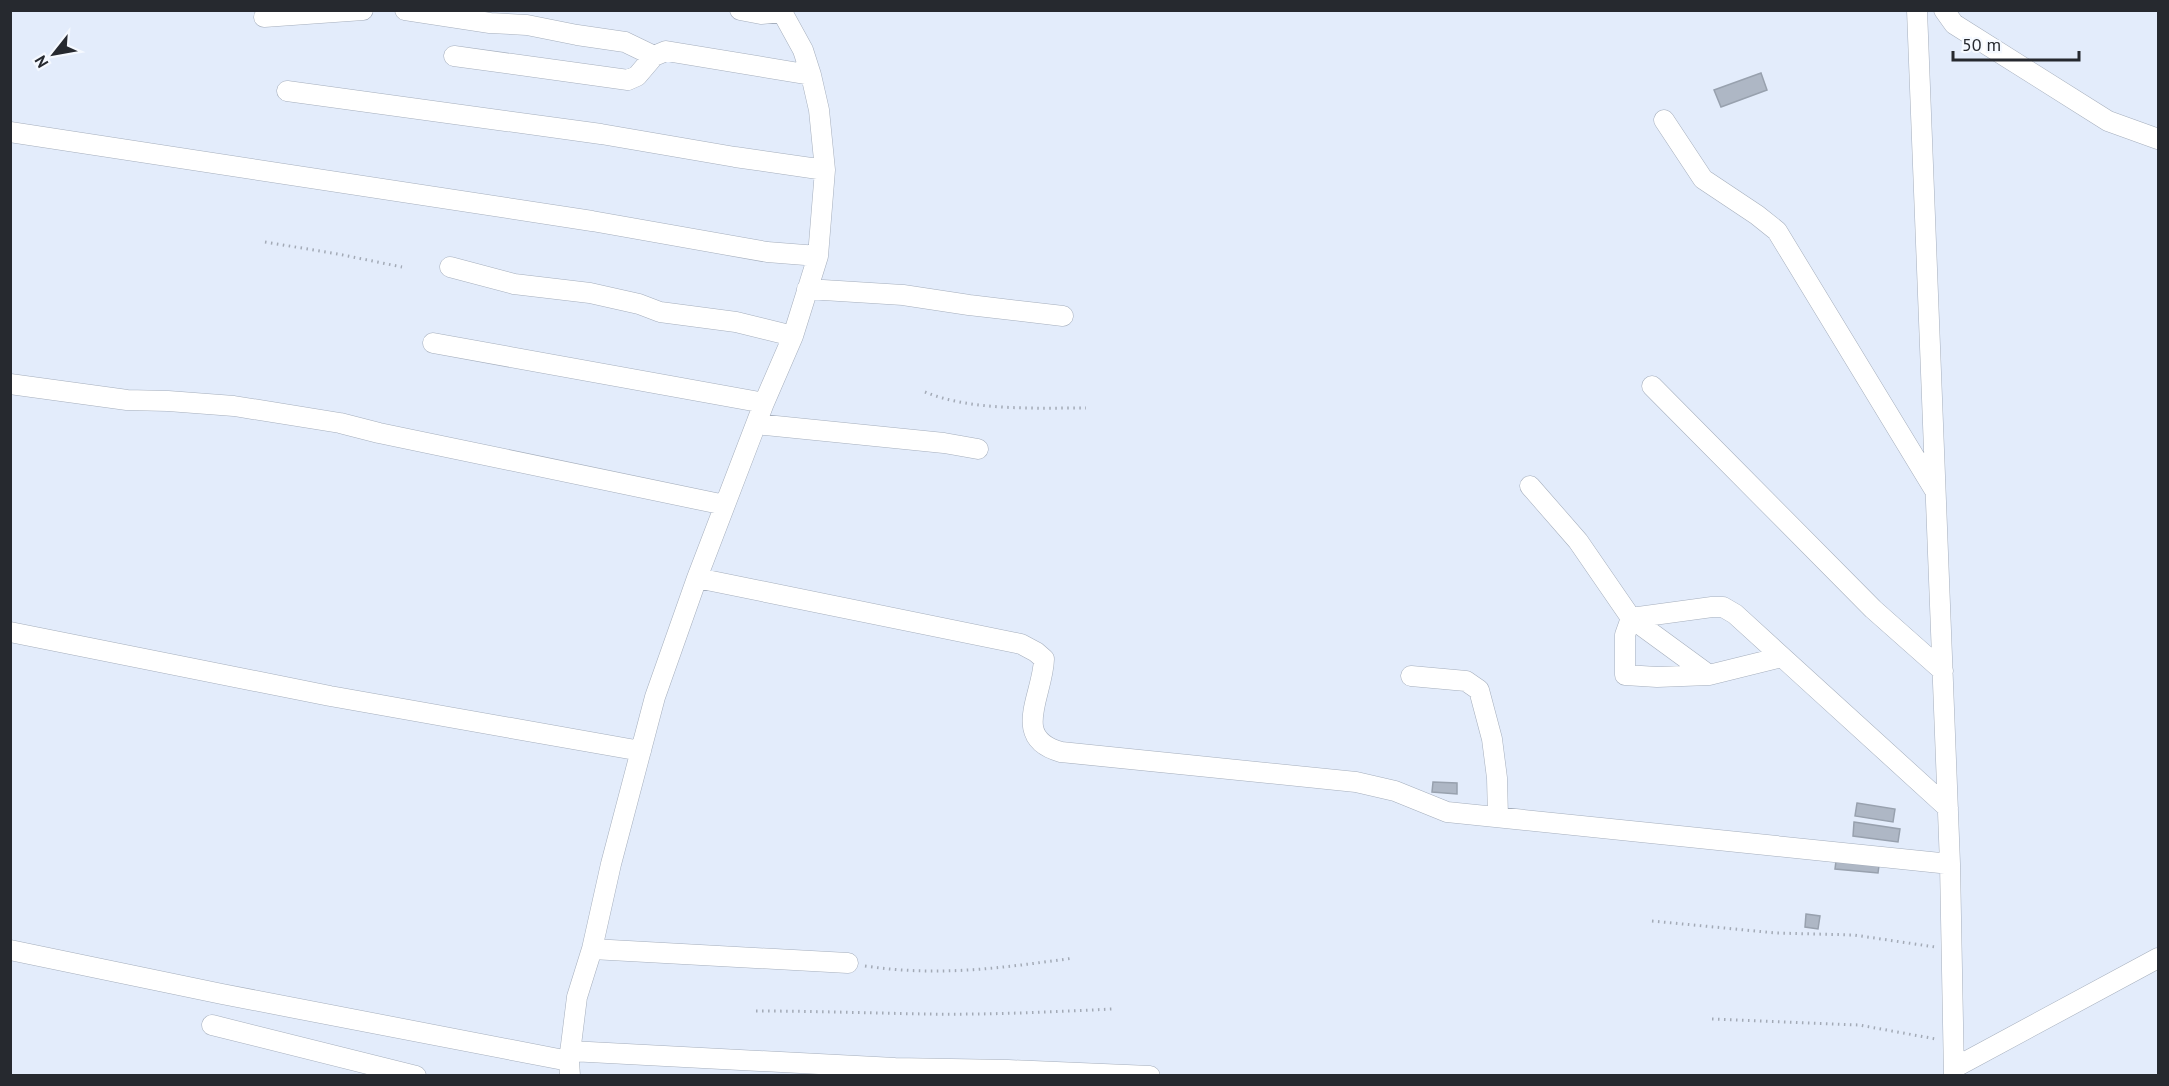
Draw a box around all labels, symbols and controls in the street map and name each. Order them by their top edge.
north arrow [24,24,84,84]
scale bar [1953,24,2079,62]
text: 50 m [1962,33,2001,56]
text: N [30,52,52,71]

